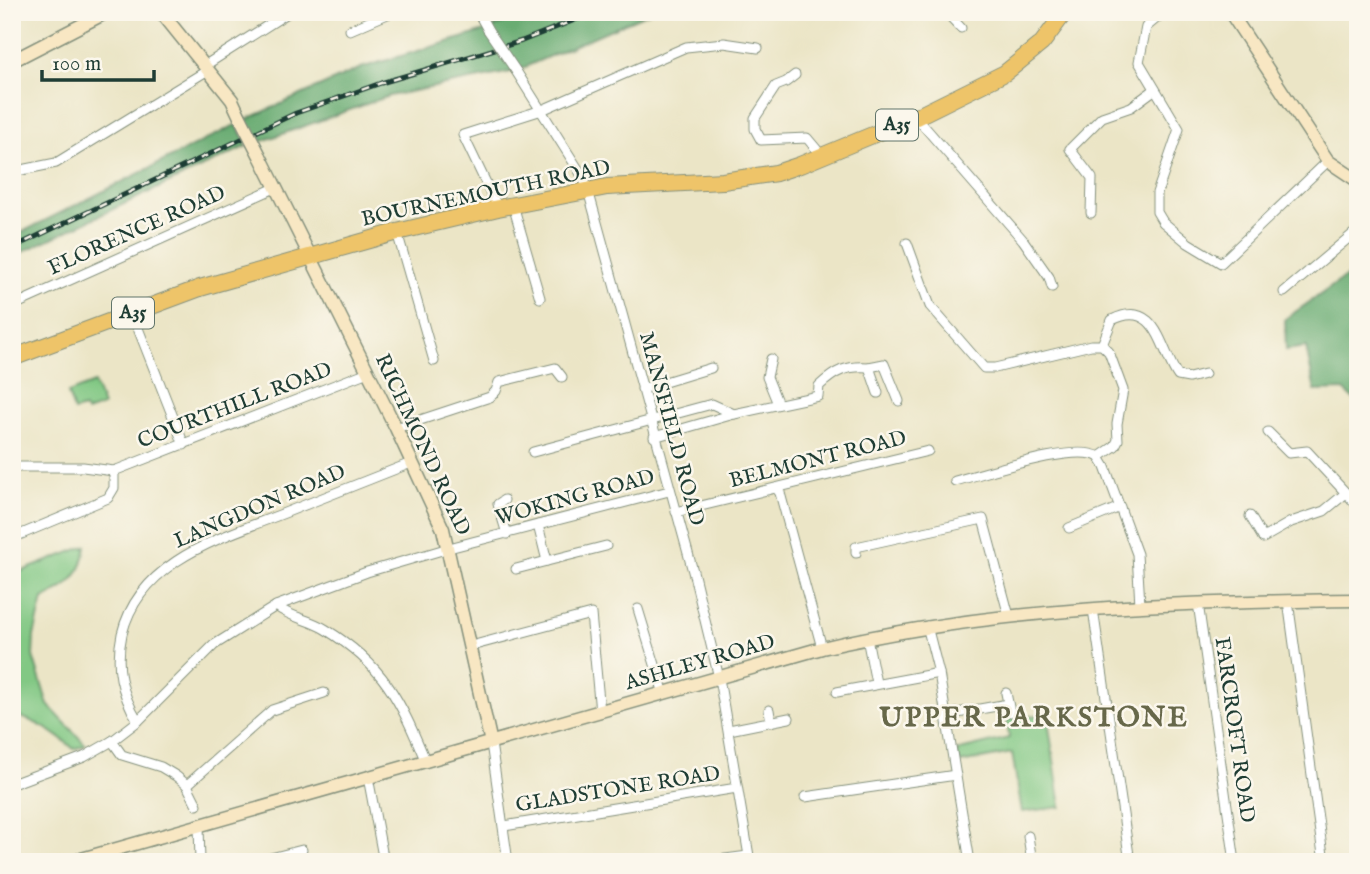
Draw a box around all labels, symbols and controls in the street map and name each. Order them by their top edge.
scale bar [42,38,154,82]
text: 100 m [52,51,101,78]
road number: A35 [876,110,918,140]
street label: BOURNEMOUTH ROAD [359,154,613,234]
street label: FLORENCE ROAD [44,180,230,282]
road number: A35 [112,298,154,328]
street label: MANSFIELD ROAD [632,329,710,529]
street label: RICHMOND ROAD [368,350,476,540]
street label: COURTHILL ROAD [134,357,336,455]
street label: BELMONT ROAD [727,425,909,495]
street label: LANGDON ROAD [170,459,350,555]
street label: WOKING ROAD [492,464,658,532]
street label: ASHLEY ROAD [621,629,778,698]
street label: FARCROFT ROAD [1208,635,1260,825]
district label: UPPER PARKSTONE [879,701,1189,736]
street label: GLADSTONE ROAD [514,760,722,820]

